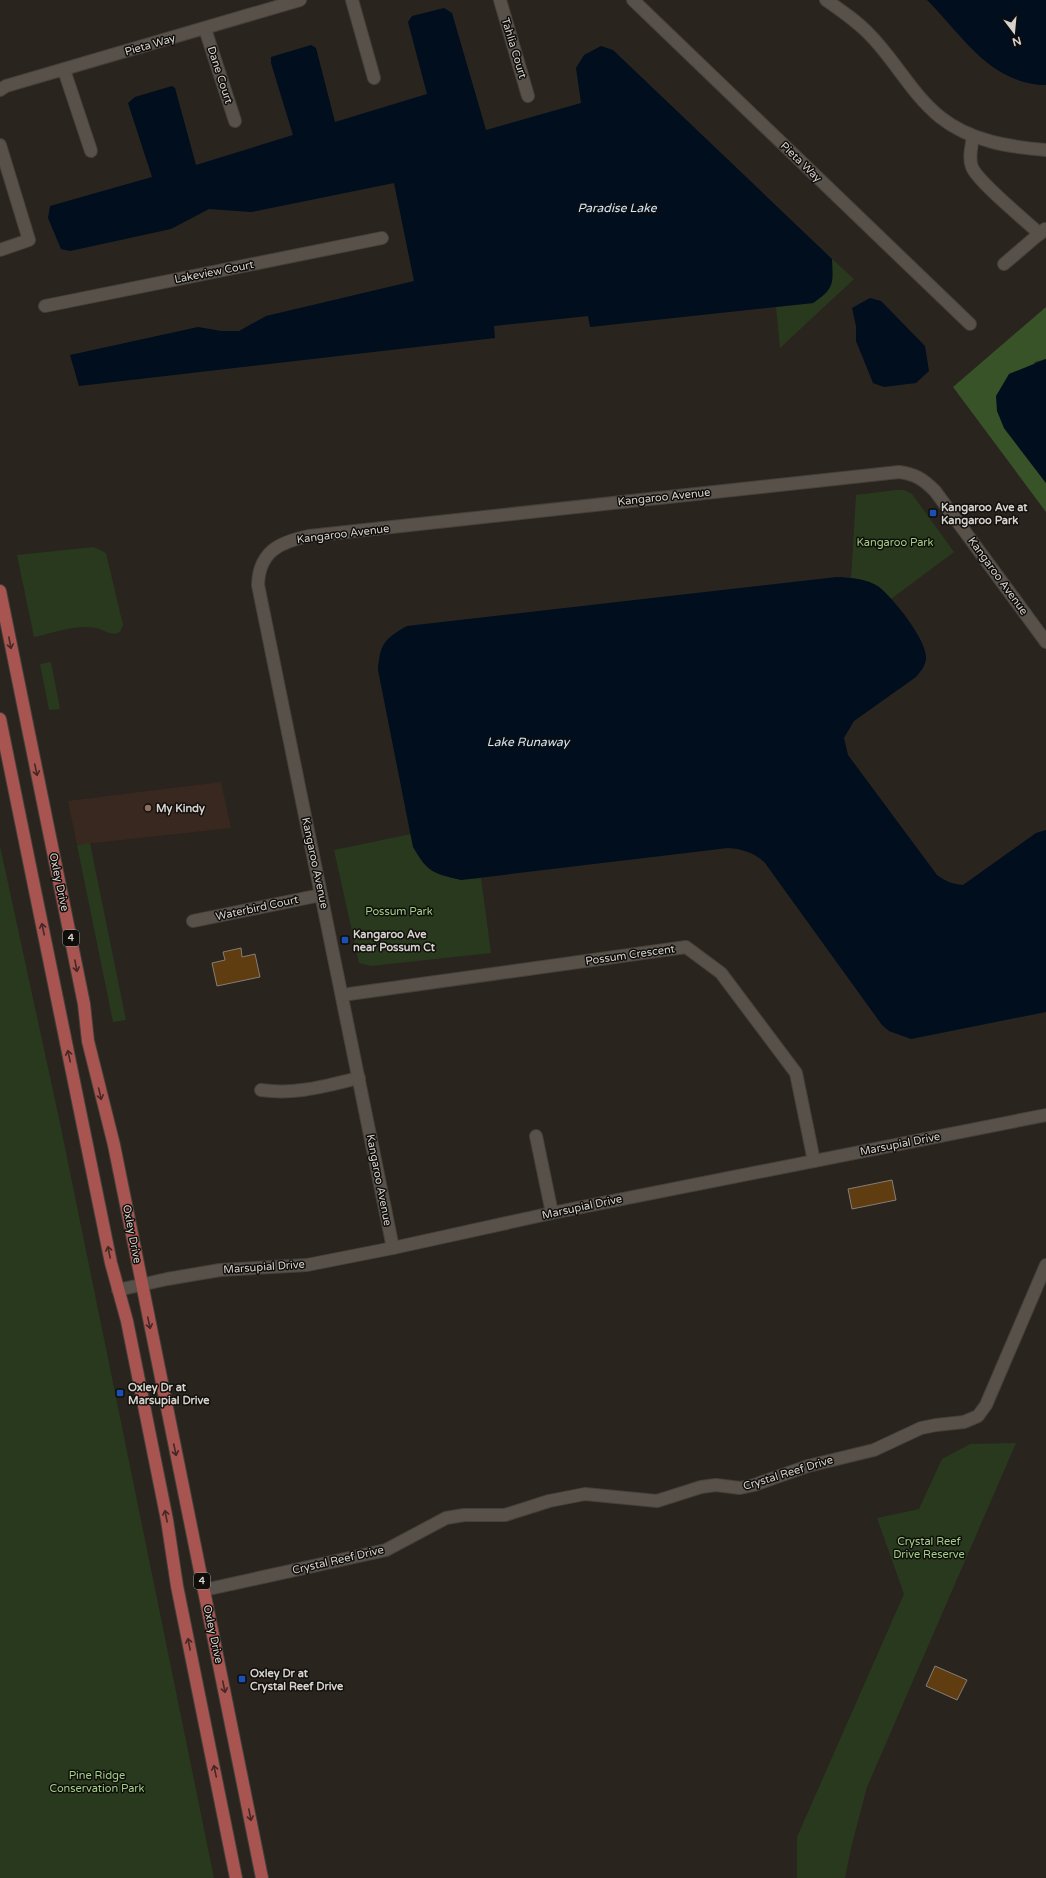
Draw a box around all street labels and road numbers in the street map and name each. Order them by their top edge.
street label: Tahlia Court [499,16,529,80]
street label: Pieta Way [123,32,177,58]
street label: Dane Court [205,45,235,105]
street label: Pieta Way [778,139,824,185]
street label: Lakeview Court [173,258,255,286]
street label: Kangaroo Avenue [617,486,711,508]
street label: Kangaroo Avenue [296,522,390,546]
street label: Kangaroo Avenue [965,535,1031,617]
street label: Kangaroo Avenue [299,816,331,910]
street label: Oxley Drive [46,852,72,912]
street label: Waterbird Court [215,893,299,923]
road number: 4 [63,930,79,946]
street label: Possum Crescent [584,942,676,968]
street label: Marsupial Drive [859,1130,941,1158]
street label: Kangaroo Avenue [364,1133,394,1227]
street label: Marsupial Drive [541,1192,623,1222]
street label: Oxley Drive [120,1204,144,1264]
street label: Marsupial Drive [223,1258,305,1276]
street label: Crystal Reef Drive [741,1453,835,1493]
street label: Crystal Reef Drive [291,1543,385,1577]
road number: 4 [194,1573,210,1589]
street label: Oxley Drive [200,1604,226,1664]

